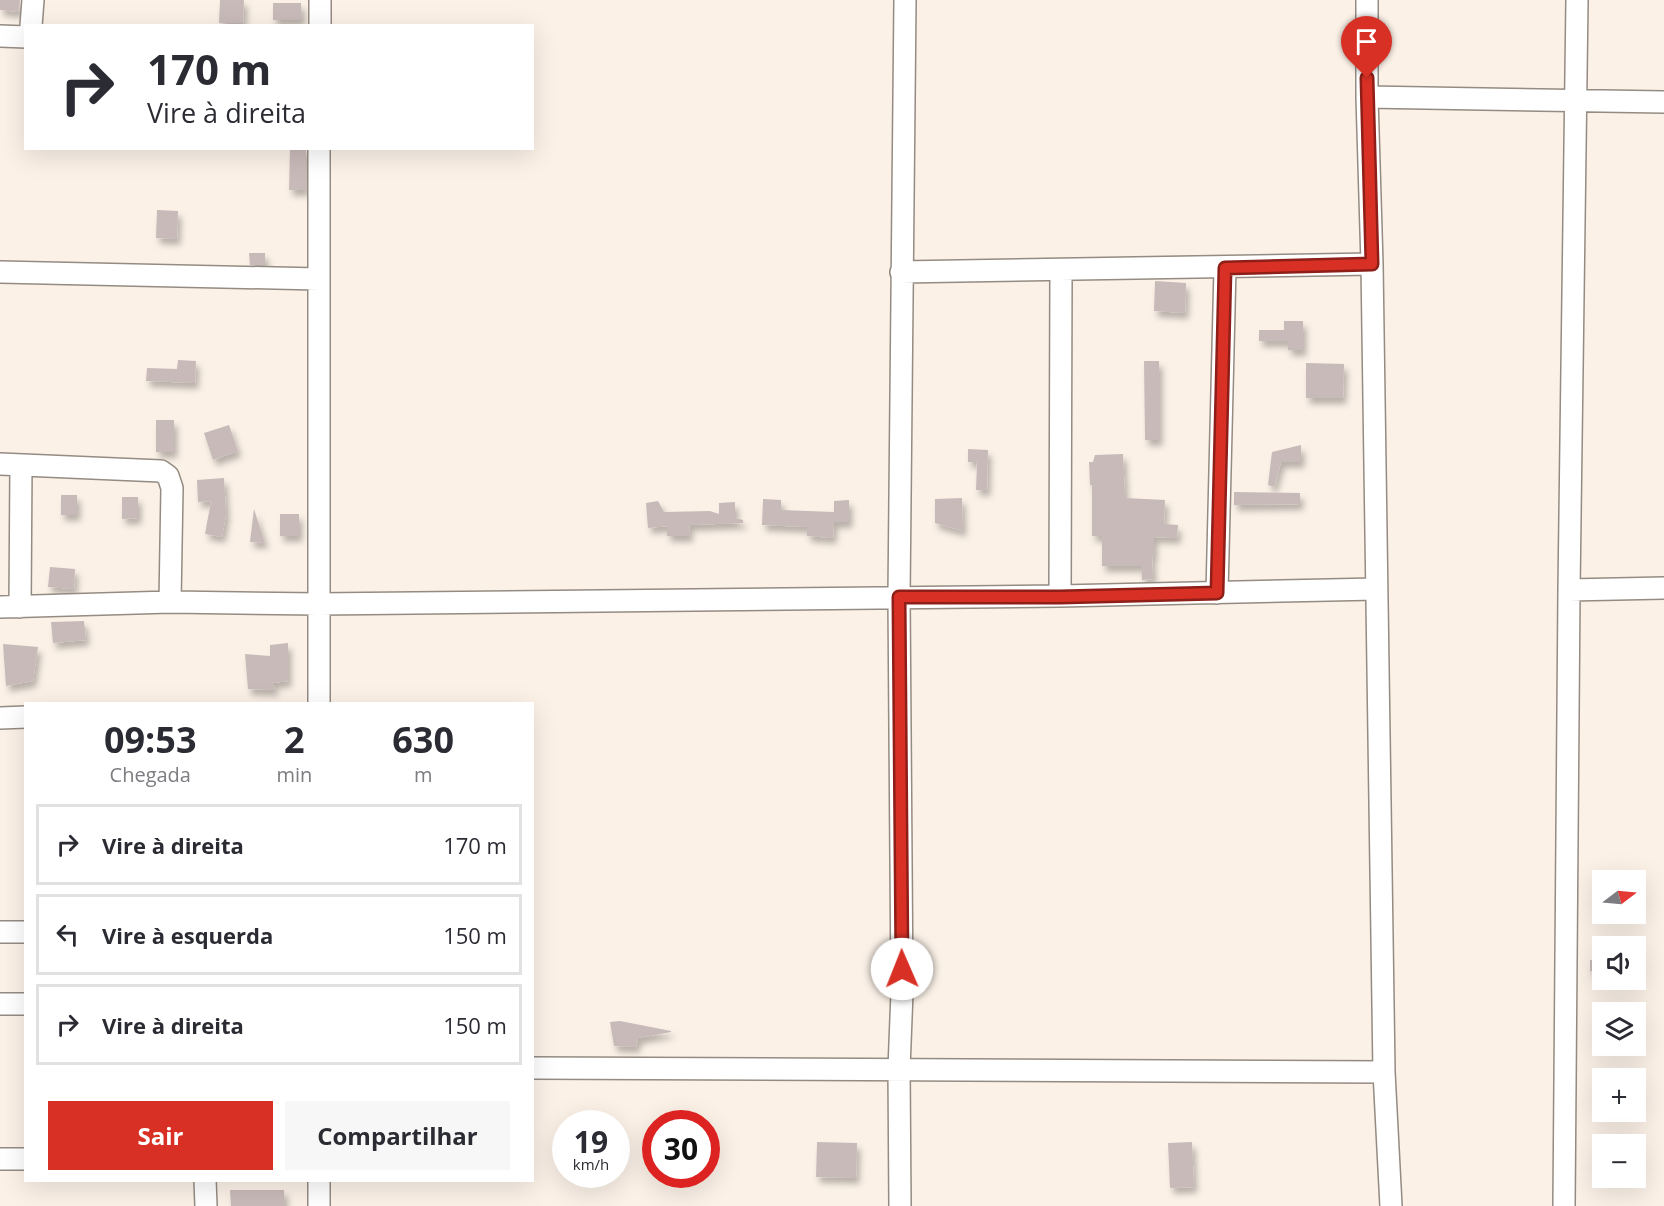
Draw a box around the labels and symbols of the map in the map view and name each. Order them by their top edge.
pin [1341,16,1392,78]
north arrow [1592,870,1646,924]
position arrow [870,937,934,1001]
speed limit sign: 30 [642,1110,720,1188]

